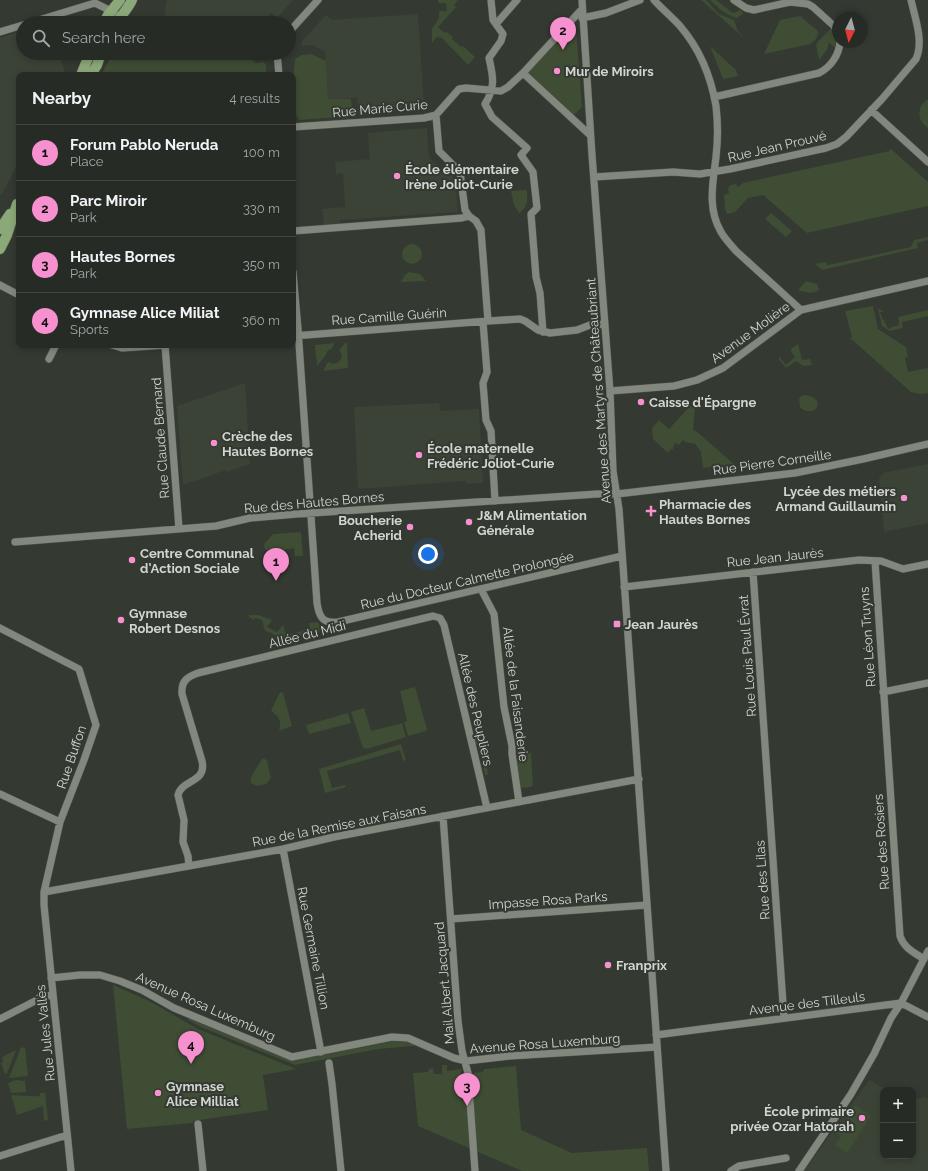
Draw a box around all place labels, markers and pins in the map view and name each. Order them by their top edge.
pin: 2 [550,17,576,50]
place label: Mur de Miroirs [565,64,654,79]
marker: Mur de Miroirs [552,66,562,76]
place label: École élémentaire Irène Joliot-Curie [405,162,519,192]
marker: École élémentaire Irène Joliot-Curie [392,171,402,181]
place label: Caisse d'Épargne [649,395,756,410]
marker: Caisse d'Épargne [636,397,646,407]
place label: Crèche des Hautes Bornes [222,429,314,459]
marker: Crèche des Hautes Bornes [209,438,219,448]
place label: École maternelle Frédéric Joliot-Curie [427,441,555,471]
marker: École maternelle Frédéric Joliot-Curie [414,450,424,460]
place label: Lycée des métiers Armand Guillaumin [776,484,897,514]
marker: Lycée des métiers Armand Guillaumin [899,493,909,503]
place label: Pharmacie des Hautes Bornes [659,497,752,527]
marker: Pharmacie des Hautes Bornes [646,506,656,516]
place label: J&M Alimentation Générale [477,508,587,538]
place label: Boucherie Acherid [338,513,402,543]
marker: J&M Alimentation Générale [464,517,474,527]
marker: Boucherie Acherid [405,522,415,532]
place label: Centre Communal d'Action Sociale [140,546,255,576]
pin: 1 [263,548,289,581]
marker: Centre Communal d'Action Sociale [127,555,137,565]
place label: Gymnase Robert Desnos [129,606,221,636]
marker: Gymnase Robert Desnos [116,615,126,625]
place label: Jean Jaurès [625,617,699,632]
marker: Jean Jaurès [612,619,622,629]
place label: Franprix [616,958,667,973]
marker: Franprix [603,960,613,970]
pin: 4 [178,1031,204,1064]
pin: 3 [454,1073,480,1106]
place label: Gymnase Alice Milliat [166,1079,239,1109]
marker: Gymnase Alice Milliat [153,1088,163,1098]
place label: École primaire privée Ozar Hatorah [730,1104,854,1134]
marker: École primaire privée Ozar Hatorah [857,1113,867,1123]

